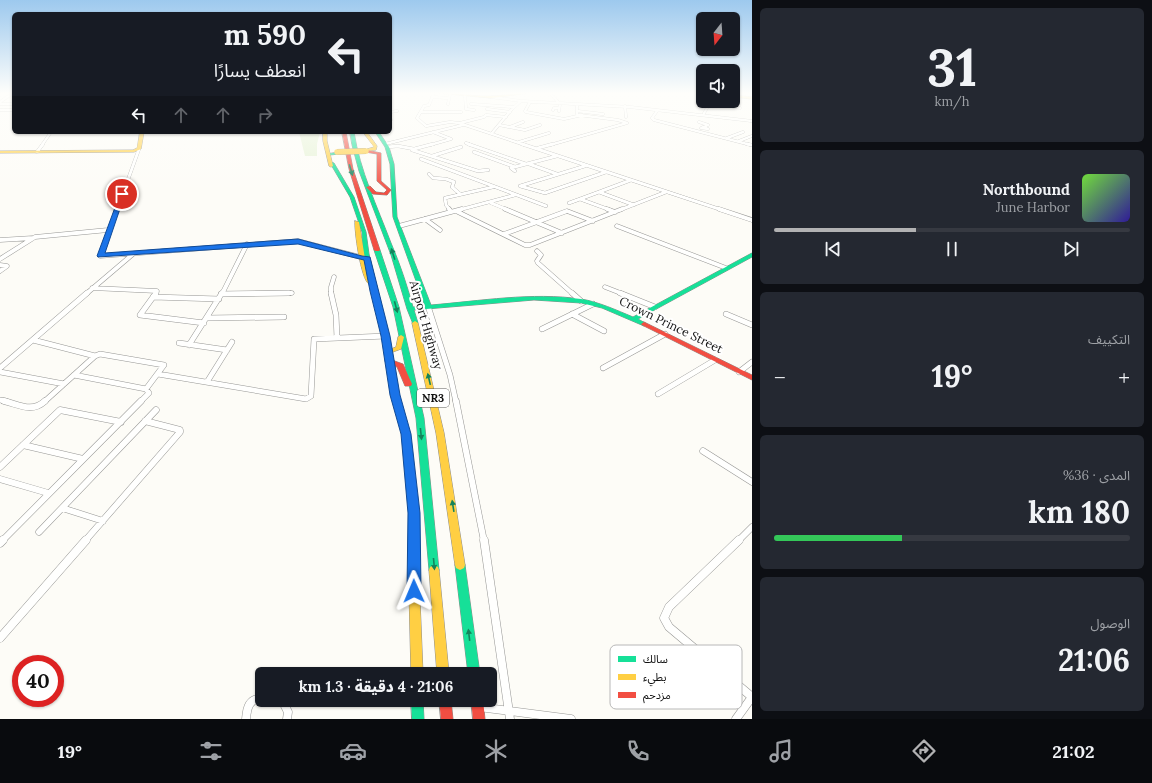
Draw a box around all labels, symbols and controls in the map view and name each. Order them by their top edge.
north arrow [696,12,740,56]
map controls [696,12,740,108]
text: 590 m [224,17,306,53]
icon: left [320,28,372,80]
text: 31 [927,34,977,100]
text: انعطف يسارًا [214,59,306,82]
button: sound [696,64,740,108]
text: km/h [934,93,970,110]
icon: left [128,104,150,126]
icon: ahead [170,104,192,126]
icon: ahead [212,104,234,126]
icon: right [254,104,276,126]
one-way arrow [348,165,354,177]
pin [105,177,139,211]
text: Northbound [983,180,1070,199]
icon: arrive [111,183,133,205]
text: June Harbor [996,199,1070,216]
icon: previous [822,238,844,260]
icon: pause [941,238,963,260]
icon: next [1060,238,1082,260]
one-way arrow [389,248,395,260]
street label: Airport Highway [406,278,447,372]
street label: Crown Prince Street [617,293,726,356]
one-way arrow [393,301,399,313]
text: التكييف [1088,331,1130,348]
text: 19° [932,357,972,395]
text: − [774,363,786,391]
text: + [1118,363,1130,391]
one-way arrow [426,372,432,384]
road number: NR3 [417,389,449,407]
one-way arrow [418,428,424,440]
text: المدى · 36% [1063,467,1130,484]
text: 180 km [1028,493,1130,531]
one-way arrow [449,500,455,512]
one-way arrow [430,558,437,570]
position arrow [393,570,435,612]
text: الوصول [1090,615,1130,632]
one-way arrow [466,629,472,641]
text: 21:06 [1058,641,1130,679]
legend [610,645,742,709]
text: سالك [643,652,668,666]
speed limit sign: 40 [12,655,64,707]
text: بطيء [643,670,666,687]
text: 21:06 · 4 دقيقة · 1.3 km [299,677,453,696]
text: مزدحم [643,688,671,704]
icon: filters [197,737,225,765]
icon: car [339,737,367,765]
icon: climate [482,737,510,765]
icon: phone [624,737,652,765]
icon: music [767,737,795,765]
icon: directions [910,737,938,765]
text: 19° [57,740,82,763]
text: 21:02 [1052,740,1095,763]

